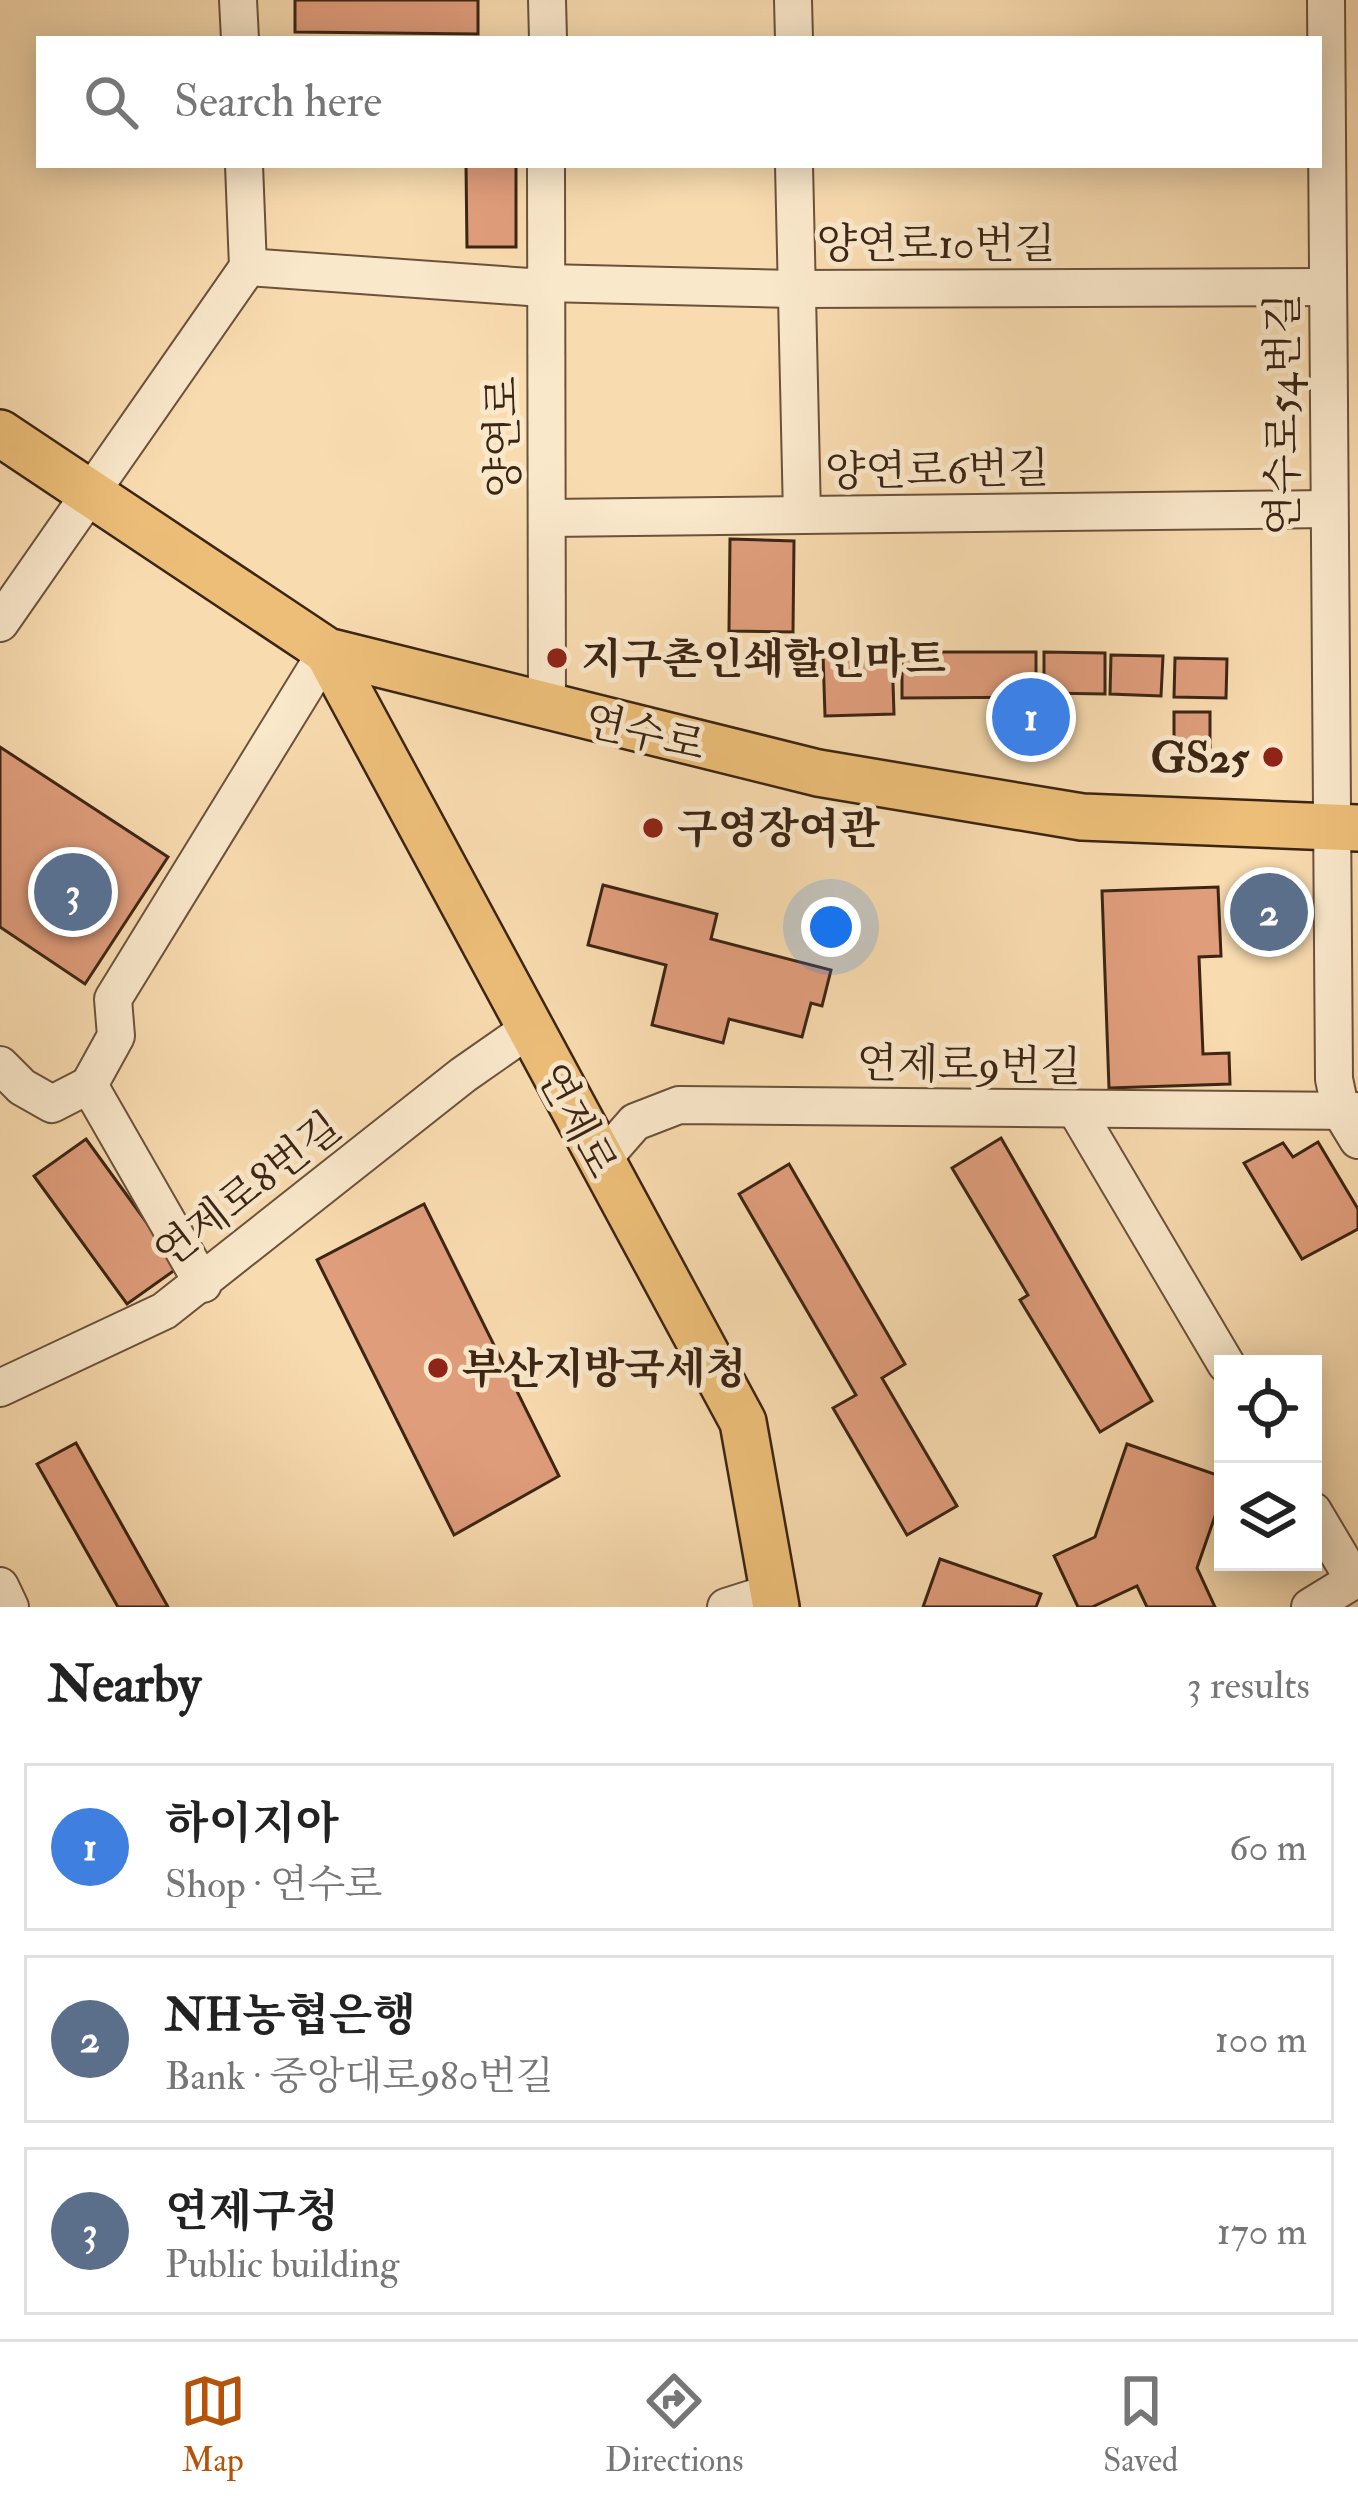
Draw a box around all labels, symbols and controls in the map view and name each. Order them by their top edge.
search box [36,36,1322,168]
icon: search [78,69,144,135]
text: Search here [174,74,382,130]
street label: 양연로10번길 [816,219,1056,271]
street label: 연수로54번길 [1258,293,1310,535]
street label: 양연로 [477,376,531,498]
street label: 양연로6번길 [825,443,1049,499]
place label: 지구촌인쇄할인마트 [581,634,946,686]
marker: 지구촌인쇄할인마트 [544,645,570,671]
pin: 1 [992,672,1070,762]
street label: 연수로 [579,695,710,773]
place label: GS25 [1151,733,1250,785]
marker: GS25 [1260,744,1286,770]
place label: 구영장여관 [677,804,880,856]
marker: 구영장여관 [640,815,666,841]
pin: 3 [34,847,112,937]
pin: 2 [1230,867,1308,957]
your location [801,897,861,957]
street label: 연제로9번길 [856,1038,1082,1094]
street label: 연제로 [525,1055,628,1187]
street label: 연제로8번길 [145,1102,352,1280]
place label: 부산지방국세청 [462,1344,746,1396]
marker: 부산지방국세청 [425,1355,451,1381]
map controls [1214,1355,1322,1571]
button: locate [1214,1355,1322,1463]
button: layers [1214,1463,1322,1571]
text: Nearby [48,1653,201,1717]
text: 3 results [1187,1661,1310,1710]
text: 하이지아 [165,1796,339,1852]
text: 1 [83,1823,97,1872]
text: 60 m [1229,1823,1307,1872]
text: Shop · 연수로 [165,1860,383,1909]
text: NH농협은행 [165,1988,416,2044]
text: 2 [80,2015,100,2064]
text: 100 m [1215,2015,1307,2064]
text: Bank · 중앙대로980번길 [165,2052,554,2101]
text: 연제구청 [165,2184,339,2240]
text: 3 [83,2207,97,2256]
text: 170 m [1217,2207,1307,2256]
text: Public building [165,2240,399,2289]
tab: Map [180,2368,246,2481]
tab: Directions [605,2368,744,2481]
tab: Saved [1103,2368,1178,2481]

